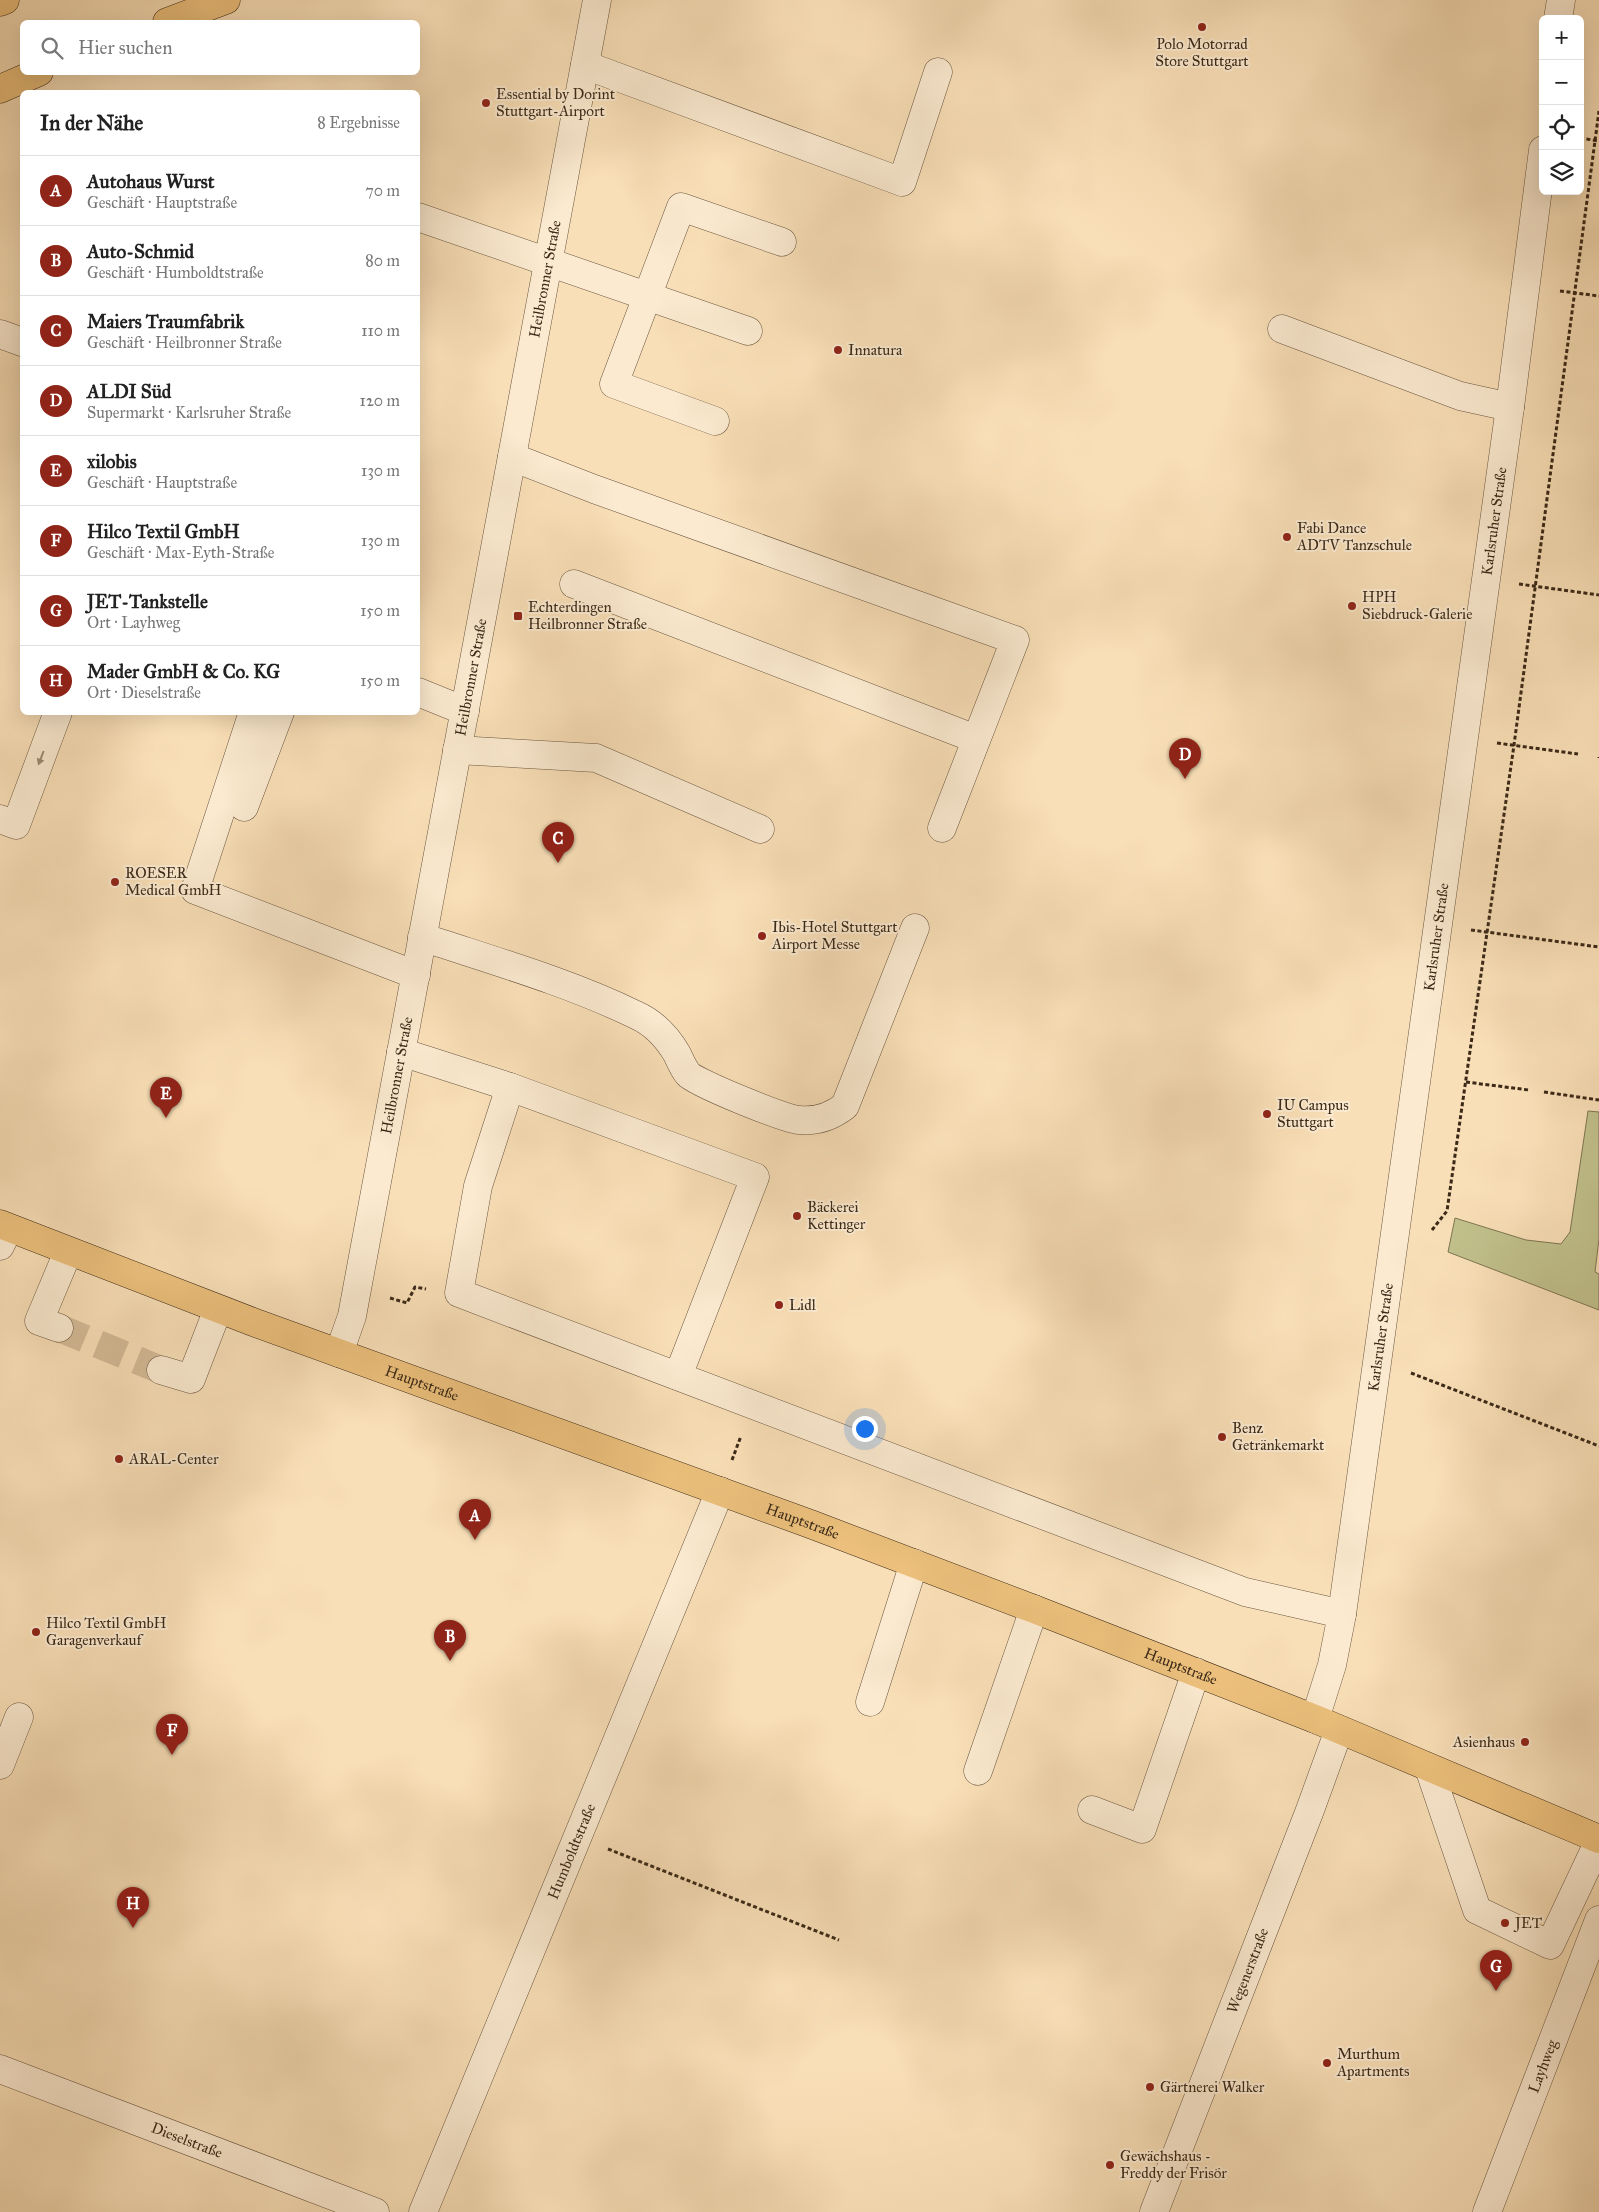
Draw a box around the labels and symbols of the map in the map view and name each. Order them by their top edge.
marker: Polo Motorrad Store Stuttgart [1196,21,1208,33]
place label: Polo Motorrad Store Stuttgart [1155,35,1249,70]
place label: Essential by Dorint Stuttgart-Airport [496,85,616,120]
marker: Essential by Dorint Stuttgart-Airport [480,97,492,109]
street label: Heilbronner Straße [525,219,565,339]
place label: Innatura [848,341,903,359]
marker: Innatura [832,344,844,356]
street label: Karlsruher Straße [1478,466,1511,576]
place label: Fabi Dance ADTV Tanzschule [1296,519,1412,554]
marker: Fabi Dance ADTV Tanzschule [1281,531,1293,543]
place label: HPH Siebdruck-Galerie [1362,588,1472,623]
place label: Echterdingen Heilbronner Straße [528,598,647,633]
marker: HPH Siebdruck-Galerie [1346,600,1358,612]
marker: Echterdingen Heilbronner Straße [512,610,524,622]
street label: Heilbronner Straße [451,617,491,737]
pin: D [1169,738,1201,779]
one-way arrow [37,751,45,766]
pin: C [542,822,574,863]
place label: ROESER Medical GmbH [125,864,222,899]
marker: ROESER Medical GmbH [109,876,121,888]
street label: Karlsruher Straße [1420,882,1453,992]
place label: Ibis-Hotel Stuttgart Airport Messe [771,918,898,953]
marker: Ibis-Hotel Stuttgart Airport Messe [756,930,768,942]
street label: Heilbronner Straße [377,1015,417,1136]
pin: E [150,1077,182,1118]
place label: IU Campus Stuttgart [1277,1096,1349,1131]
marker: IU Campus Stuttgart [1261,1108,1273,1120]
place label: Bäckerei Kettinger [807,1198,866,1233]
marker: Bäckerei Kettinger [791,1210,803,1222]
street label: Karlsruher Straße [1364,1282,1397,1393]
place label: Lidl [789,1296,817,1314]
marker: Lidl [773,1299,785,1311]
street label: Hauptstraße [383,1362,461,1405]
your location [852,1416,878,1442]
place label: Benz Getränkemarkt [1232,1419,1325,1454]
marker: Benz Getränkemarkt [1216,1431,1228,1443]
place label: ARAL-Center [128,1450,219,1468]
marker: ARAL-Center [113,1453,125,1465]
pin: A [459,1499,491,1540]
street label: Hauptstraße [763,1500,842,1543]
place label: Hilco Textil GmbH Garagenverkauf [46,1614,167,1649]
pin: B [434,1620,466,1661]
marker: Hilco Textil GmbH Garagenverkauf [30,1626,42,1638]
street label: Hauptstraße [1142,1644,1220,1689]
pin: F [156,1714,188,1755]
place label: Asienhaus [1452,1733,1515,1751]
marker: Asienhaus [1519,1736,1531,1748]
street label: Humboldtstraße [544,1801,599,1902]
pin: H [117,1887,149,1928]
place label: JET [1513,1914,1542,1933]
marker: JET [1499,1917,1511,1929]
street label: Wegenerstraße [1223,1925,1272,2016]
pin: G [1480,1950,1512,1991]
street label: Layhweg [1525,2036,1562,2095]
place label: Murthum Apartments [1336,2045,1410,2080]
marker: Murthum Apartments [1321,2057,1333,2069]
place label: Gärtnerei Walker [1160,2078,1265,2096]
marker: Gärtnerei Walker [1144,2081,1156,2093]
street label: Dieselstraße [149,2119,225,2162]
place label: Gewächshaus - Freddy der Frisör [1120,2147,1227,2182]
marker: Gewächshaus - Freddy der Frisör [1104,2159,1116,2171]

